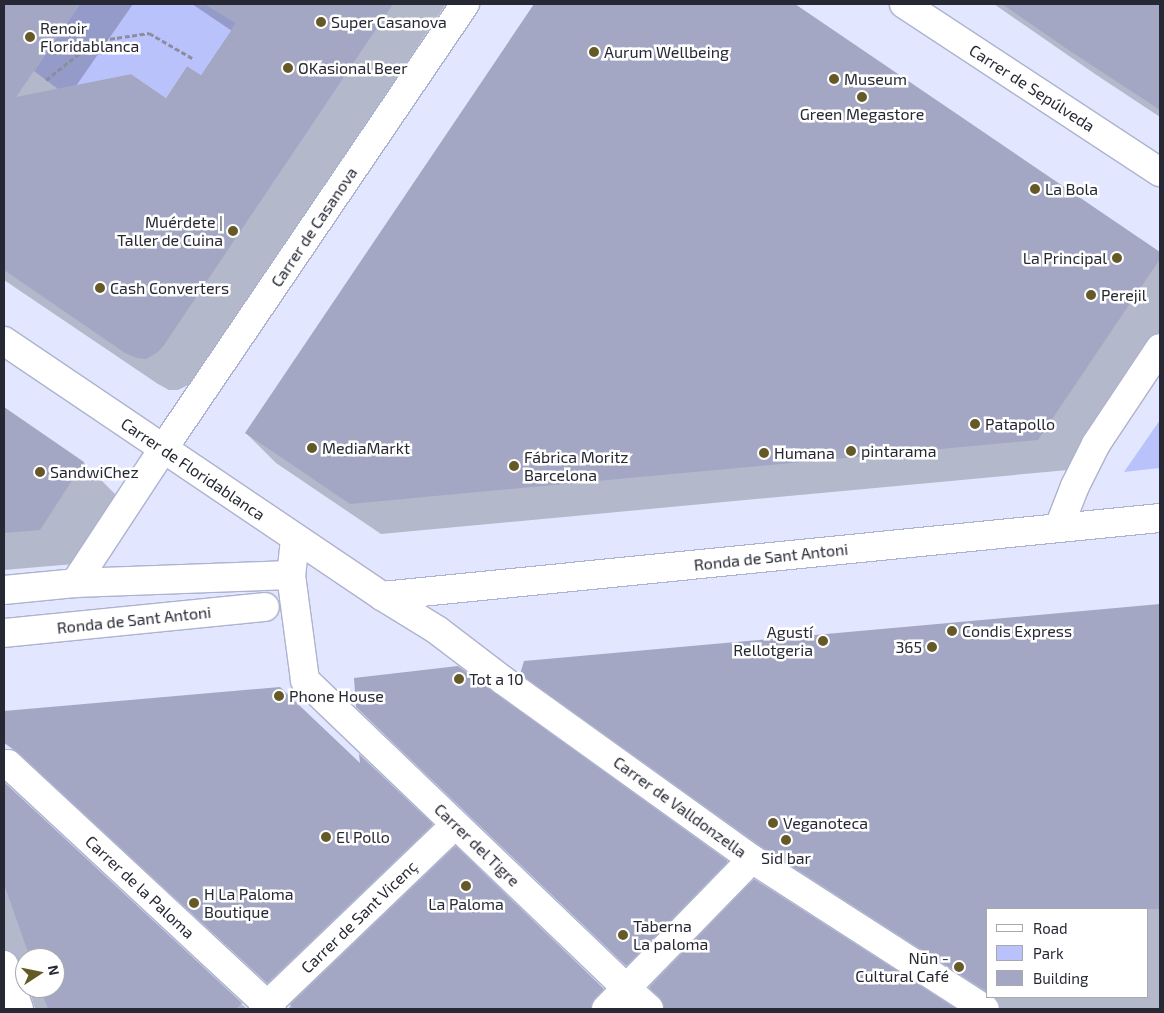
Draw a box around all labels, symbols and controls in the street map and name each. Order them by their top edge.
place label: Super Casanova [331,12,447,32]
marker: Super Casanova [315,16,327,28]
place label: Renoir Floridablanca [40,18,139,56]
marker: Renoir Floridablanca [24,31,36,43]
street label: Carrer de Sepúlveda [966,40,1098,136]
place label: Aurum Wellbeing [604,42,729,62]
marker: Aurum Wellbeing [588,46,600,58]
place label: OKasional Beer [298,58,408,78]
marker: OKasional Beer [282,62,294,74]
place label: Museum [844,69,907,89]
marker: Museum [828,73,840,85]
marker: Green Megastore [856,91,868,103]
place label: Green Megastore [800,104,924,124]
street label: Carrer de Casanova [267,163,361,291]
place label: La Bola [1045,179,1098,199]
marker: La Bola [1029,183,1041,195]
place label: Muérdete | Taller de Cuina [117,212,223,250]
marker: Muérdete | Taller de Cuina [227,225,239,237]
place label: La Principal [1023,248,1107,268]
marker: La Principal [1111,252,1123,264]
place label: Cash Converters [110,278,229,298]
marker: Cash Converters [94,282,106,294]
place label: Perejil [1101,285,1146,305]
marker: Perejil [1085,289,1097,301]
street label: Carrer de Floridablanca [117,414,269,524]
place label: Patapollo [985,414,1055,434]
marker: Patapollo [969,418,981,430]
place label: MediaMarkt [322,438,410,458]
place label: pintarama [861,441,936,461]
marker: MediaMarkt [306,442,318,454]
place label: Humana [774,443,835,463]
marker: pintarama [845,445,857,457]
place label: Fábrica Moritz Barcelona [524,447,628,485]
marker: Humana [758,447,770,459]
marker: Fábrica Moritz Barcelona [508,460,520,472]
place label: SandwiChez [50,462,139,482]
marker: SandwiChez [34,466,46,478]
street label: Ronda de Sant Antoni [693,539,849,575]
street label: Ronda de Sant Antoni [56,602,212,638]
place label: Condis Express [962,621,1072,641]
place label: Agustí Rellotgeria [733,622,813,660]
marker: Condis Express [946,625,958,637]
marker: Agustí Rellotgeria [817,635,829,647]
place label: 365 [895,637,922,657]
marker: 365 [926,641,938,653]
place label: Tot a 10 [469,669,524,689]
marker: Tot a 10 [453,673,465,685]
place label: Phone House [289,686,384,706]
marker: Phone House [273,690,285,702]
street label: Carrer de Valldonzella [609,752,751,862]
street label: Carrer del Tigre [430,799,524,891]
place label: Veganoteca [783,813,868,833]
marker: Veganoteca [767,817,779,829]
place label: El Pollo [336,827,390,847]
street label: Carrer de la Paloma [81,831,199,943]
marker: El Pollo [320,831,332,843]
marker: Sid bar [780,834,792,846]
place label: Sid bar [761,848,811,868]
street label: Carrer de Sant Vicenç [297,857,421,977]
marker: La Paloma [460,880,472,892]
place label: H La Paloma Boutique [204,884,294,922]
place label: La Paloma [428,894,504,914]
marker: H La Paloma Boutique [188,897,200,909]
legend [986,908,1149,998]
place label: Taberna La paloma [633,916,708,954]
text: Road [1033,919,1068,937]
marker: Taberna La paloma [617,929,629,941]
text: Park [1033,944,1064,962]
north arrow [15,948,65,998]
place label: Nūn - Cultural Café [855,948,949,986]
marker: Nūn - Cultural Café [953,961,965,973]
text: N [45,964,64,977]
text: Building [1033,969,1088,987]

